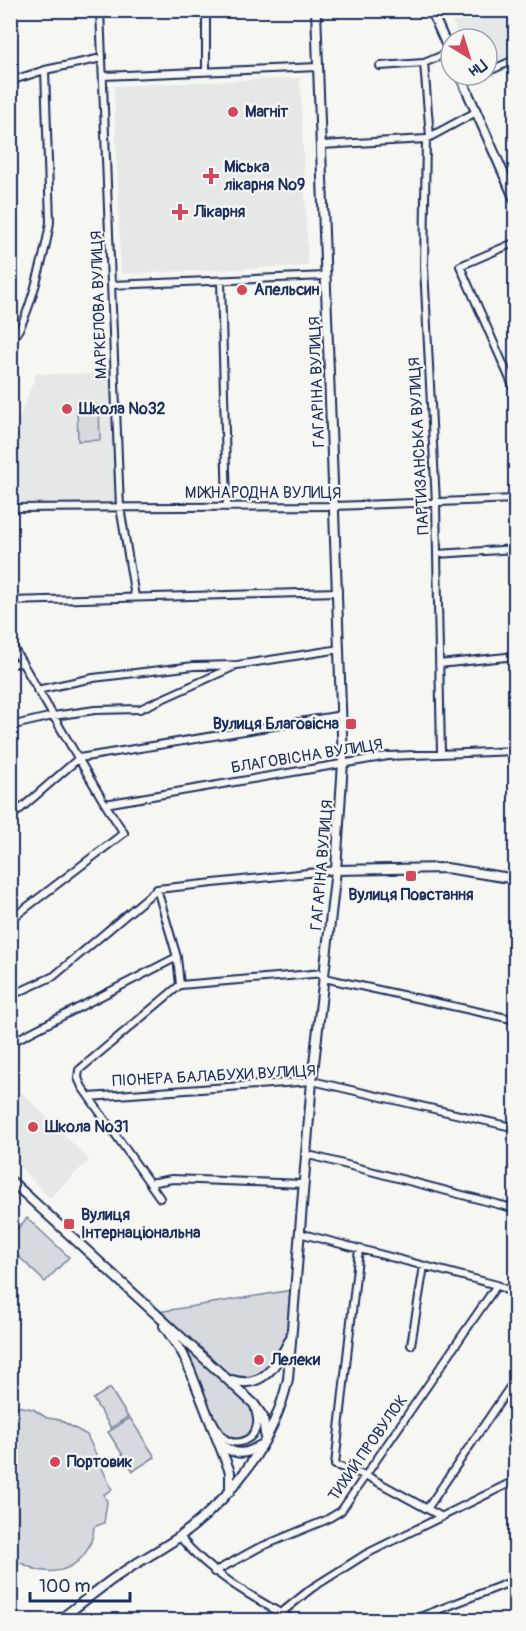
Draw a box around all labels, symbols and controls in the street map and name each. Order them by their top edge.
north arrow [439,27,499,87]
text: Пн [465,55,491,81]
place label: Магніт [245,102,289,122]
marker: Магніт [226,105,240,119]
place label: Міська лікарня №9 [223,157,305,195]
marker: Міська лікарня №9 [202,167,220,185]
place label: Лікарня [193,202,246,222]
marker: Лікарня [171,203,189,221]
street label: МАРКЕЛОВА ВУЛИЦЯ [86,230,112,380]
place label: Апельсин [254,280,319,300]
marker: Апельсин [235,283,249,297]
street label: ГАГАРІНА ВУЛИЦЯ [305,316,329,448]
street label: ПАРТИЗАНСЬКА ВУЛИЦЯ [404,357,434,535]
place label: Школа №32 [78,399,166,419]
marker: Школа №32 [60,402,74,416]
street label: МІЖНАРОДНА ВУЛИЦЯ [185,483,341,503]
place label: Вулиця Благовісна [213,714,340,734]
marker: Вулиця Благовісна [344,717,358,731]
street label: БЛАГОВІСНА ВУЛИЦЯ [230,734,384,778]
street label: ГАГАРІНА ВУЛИЦЯ [306,799,338,931]
marker: Вулиця Повстання [404,869,418,883]
place label: Вулиця Повстання [348,885,474,905]
street label: ПІОНЕРА БАЛАБУХИ ВУЛИЦЯ [112,1061,316,1091]
place label: Школа №31 [44,1117,129,1137]
marker: Школа №31 [26,1120,40,1134]
place label: Вулиця Інтернаціональна [81,1205,201,1243]
marker: Вулиця Інтернаціональна [62,1217,76,1231]
place label: Лелеки [270,1350,321,1370]
marker: Лелеки [252,1353,266,1367]
street label: ТИХИЙ ПРОВУЛОК [324,1391,412,1505]
place label: Портовик [67,1452,133,1472]
marker: Портовик [48,1455,62,1469]
scale bar [30,1565,130,1603]
text: 100 m [39,1575,91,1598]

